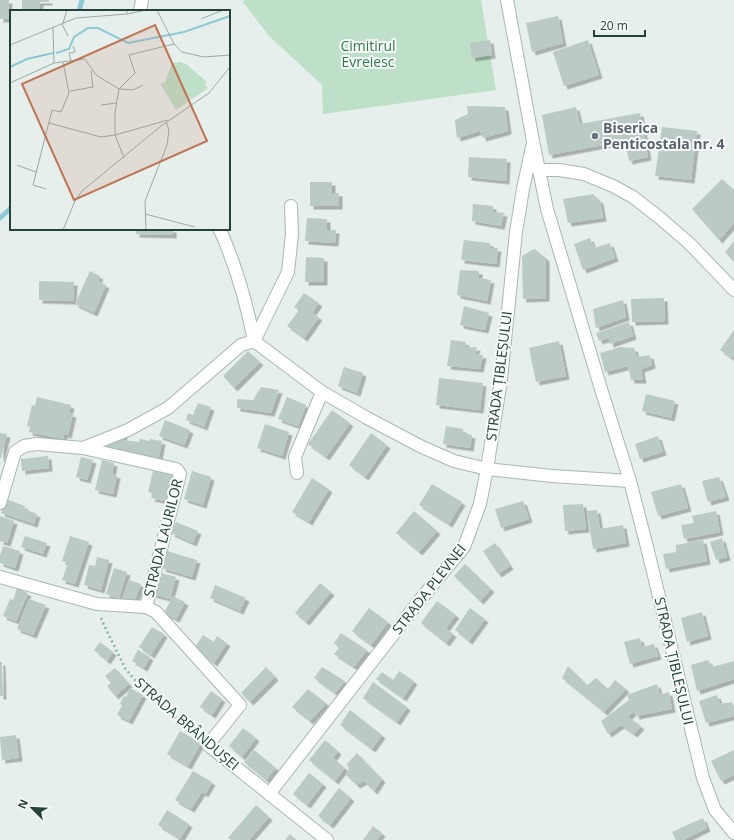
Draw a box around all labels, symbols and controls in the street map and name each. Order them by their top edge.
inset map [10,10,230,230]
scale bar [594,12,645,38]
text: 20 m [600,17,628,34]
park label: Cimitirul Evreiesc [340,36,396,71]
place label: Biserica Penticostala nr. 4 [603,118,725,153]
marker: Biserica Penticostala nr. 4 [590,131,600,141]
street label: STRADA ȚIBLEȘULUI [481,310,516,442]
street label: STRADA LAURILOR [139,476,186,599]
street label: STRADA PLEVNEI [387,540,470,638]
street label: STRADA ȚIBLEȘULUI [651,595,698,727]
street label: STRADA BRÂNDUȘEI [131,673,244,774]
north arrow [12,788,52,828]
text: N [14,797,31,811]

